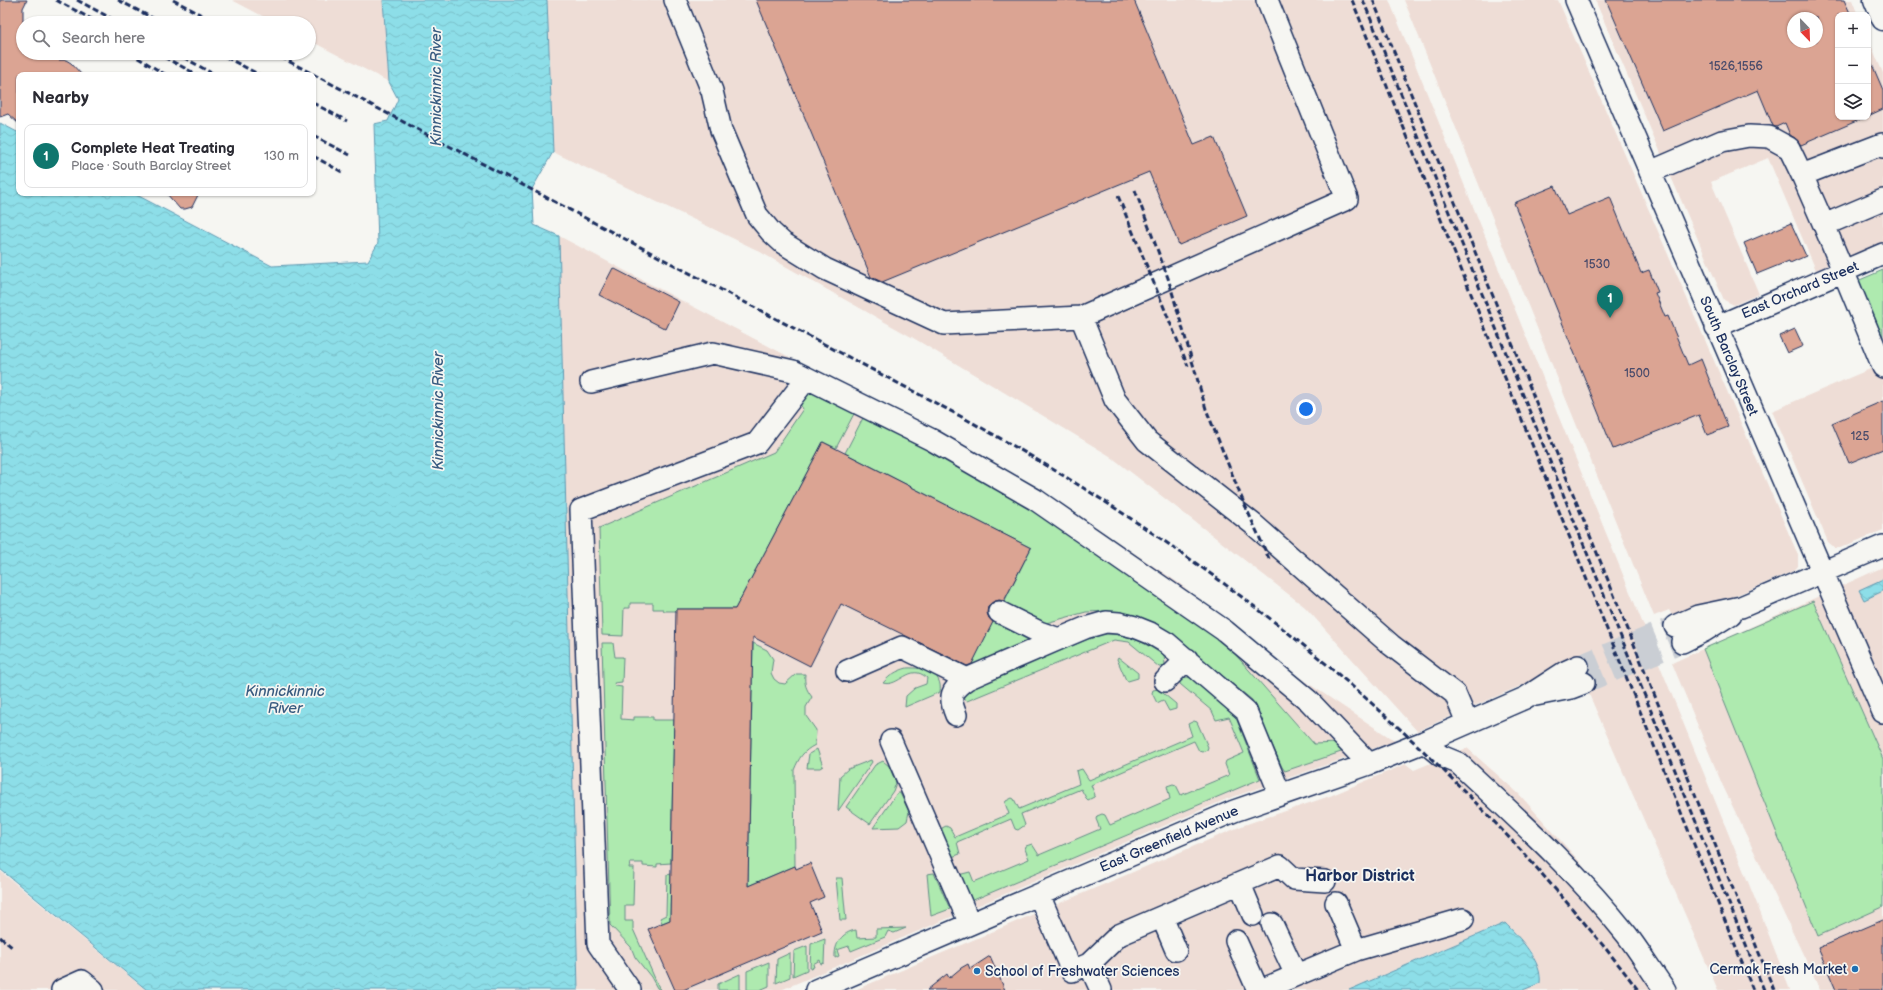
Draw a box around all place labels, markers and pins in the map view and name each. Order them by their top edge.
pin: 1 [1597,285,1623,318]
place label: Cermak Fresh Market [1709,961,1848,978]
place label: School of Freshwater Sciences [985,963,1180,980]
marker: Cermak Fresh Market [1850,964,1860,974]
marker: School of Freshwater Sciences [972,966,982,976]

